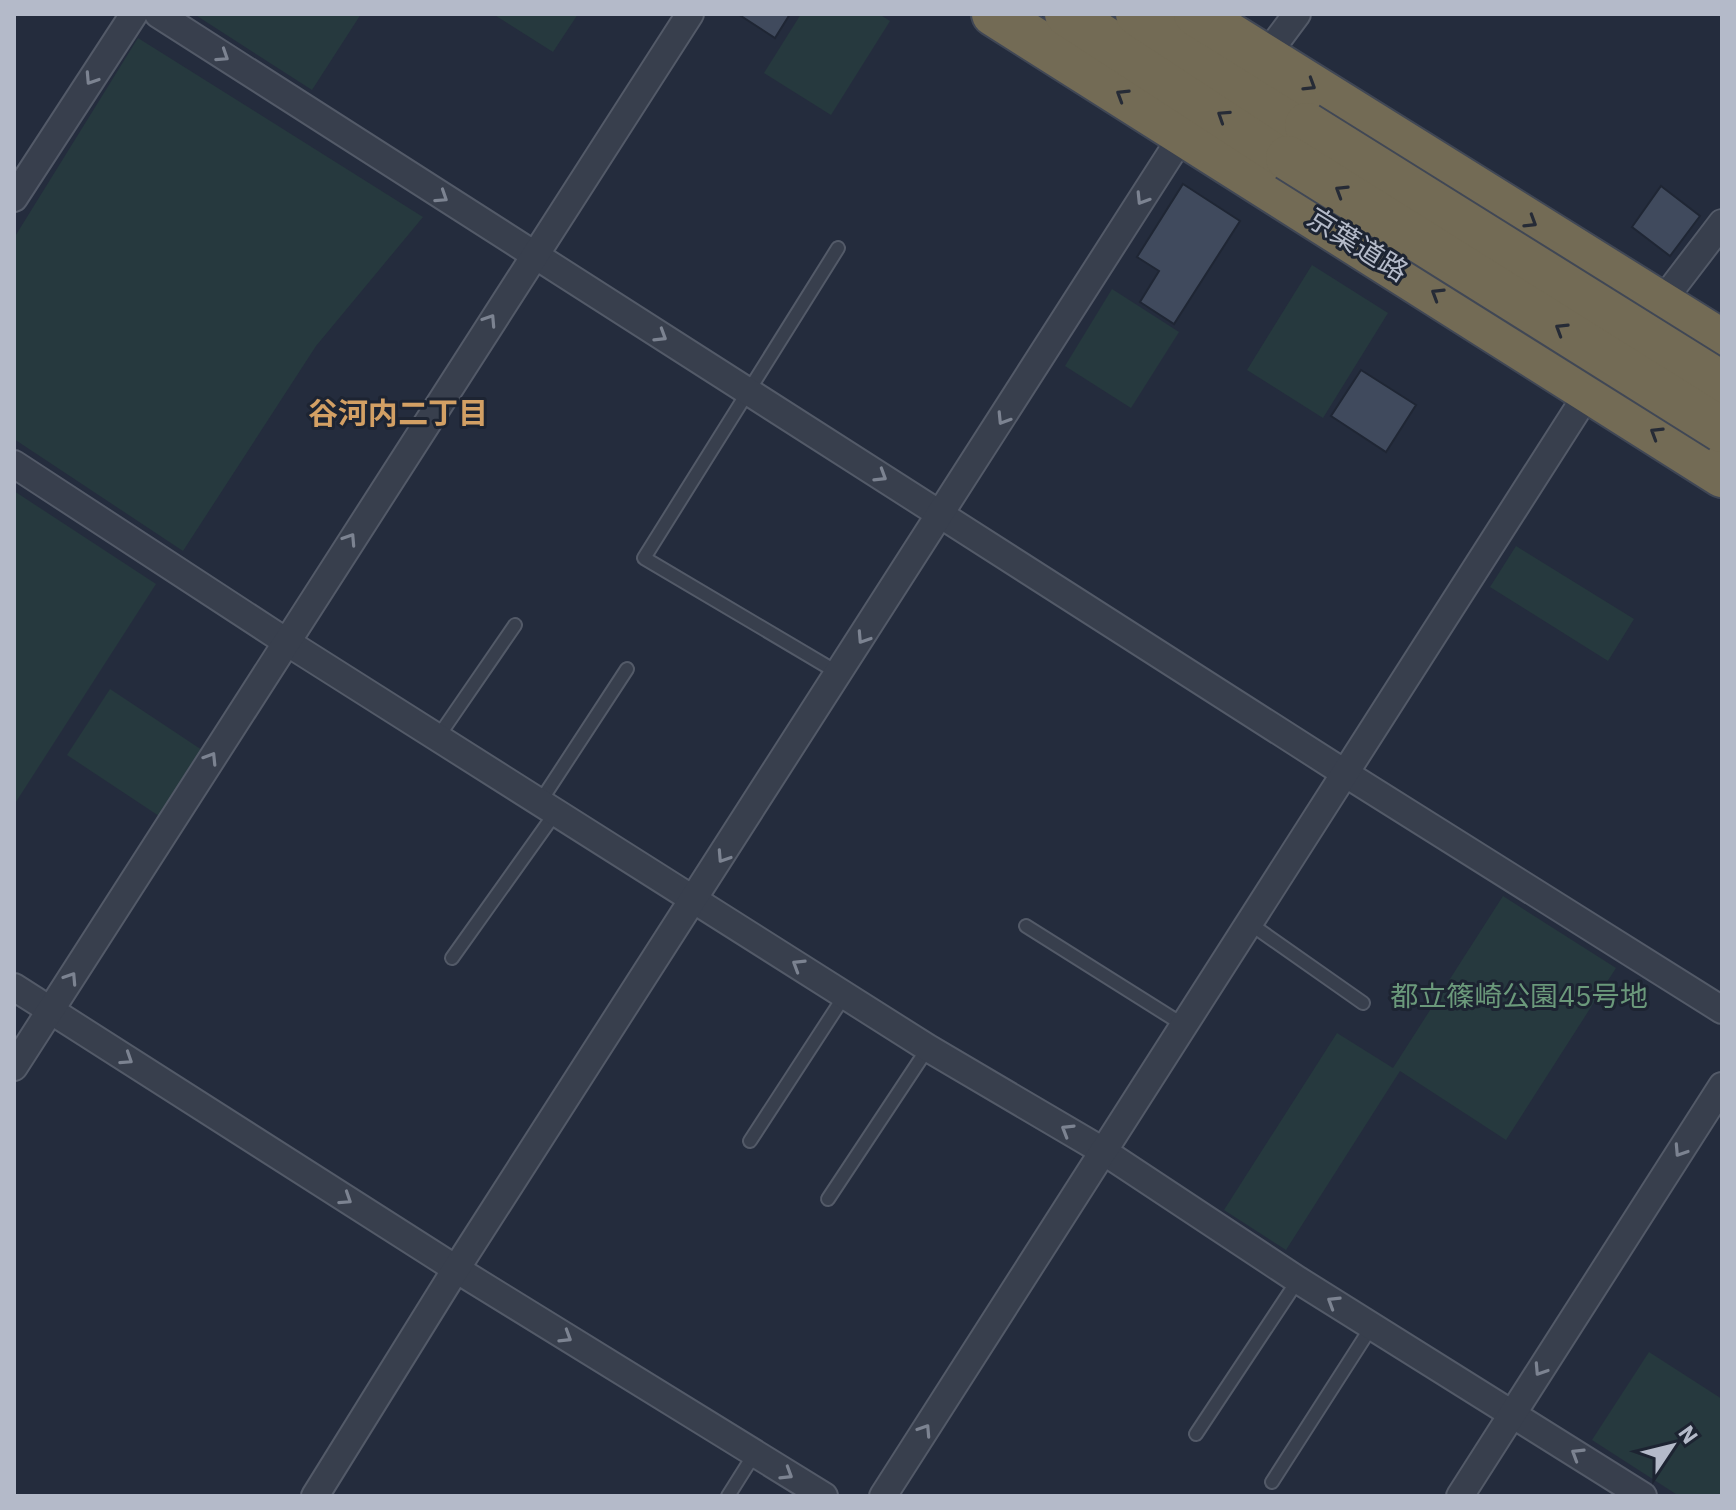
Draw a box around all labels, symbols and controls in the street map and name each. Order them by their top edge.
one-way arrow [215,47,229,62]
one-way arrow [86,71,101,85]
one-way arrow [1301,75,1316,90]
one-way arrow [1117,89,1131,104]
one-way arrow [1217,110,1232,125]
one-way arrow [1335,186,1350,201]
one-way arrow [433,187,448,202]
one-way arrow [1137,190,1152,205]
street label: 京葉道路 [1301,199,1415,289]
one-way arrow [1522,212,1537,228]
one-way arrow [1431,289,1445,304]
one-way arrow [481,314,496,329]
one-way arrow [1555,324,1570,339]
one-way arrow [653,327,667,342]
district label: 谷河内二丁目 [308,393,488,432]
one-way arrow [998,410,1013,425]
one-way arrow [1650,428,1665,443]
one-way arrow [872,466,887,481]
one-way arrow [341,533,356,548]
one-way arrow [858,629,873,644]
one-way arrow [201,753,216,767]
one-way arrow [717,848,732,863]
one-way arrow [792,959,807,974]
one-way arrow [61,972,76,987]
park label: 都立篠崎公園45号地 [1390,977,1648,1014]
one-way arrow [118,1050,133,1065]
one-way arrow [1061,1124,1076,1140]
one-way arrow [1675,1142,1690,1157]
one-way arrow [337,1189,352,1204]
one-way arrow [1327,1296,1341,1311]
one-way arrow [557,1328,572,1343]
one-way arrow [1535,1362,1550,1376]
north arrow [1632,1406,1712,1486]
text: N [1672,1419,1705,1449]
one-way arrow [915,1425,930,1439]
one-way arrow [1571,1449,1586,1464]
one-way arrow [779,1464,793,1479]

